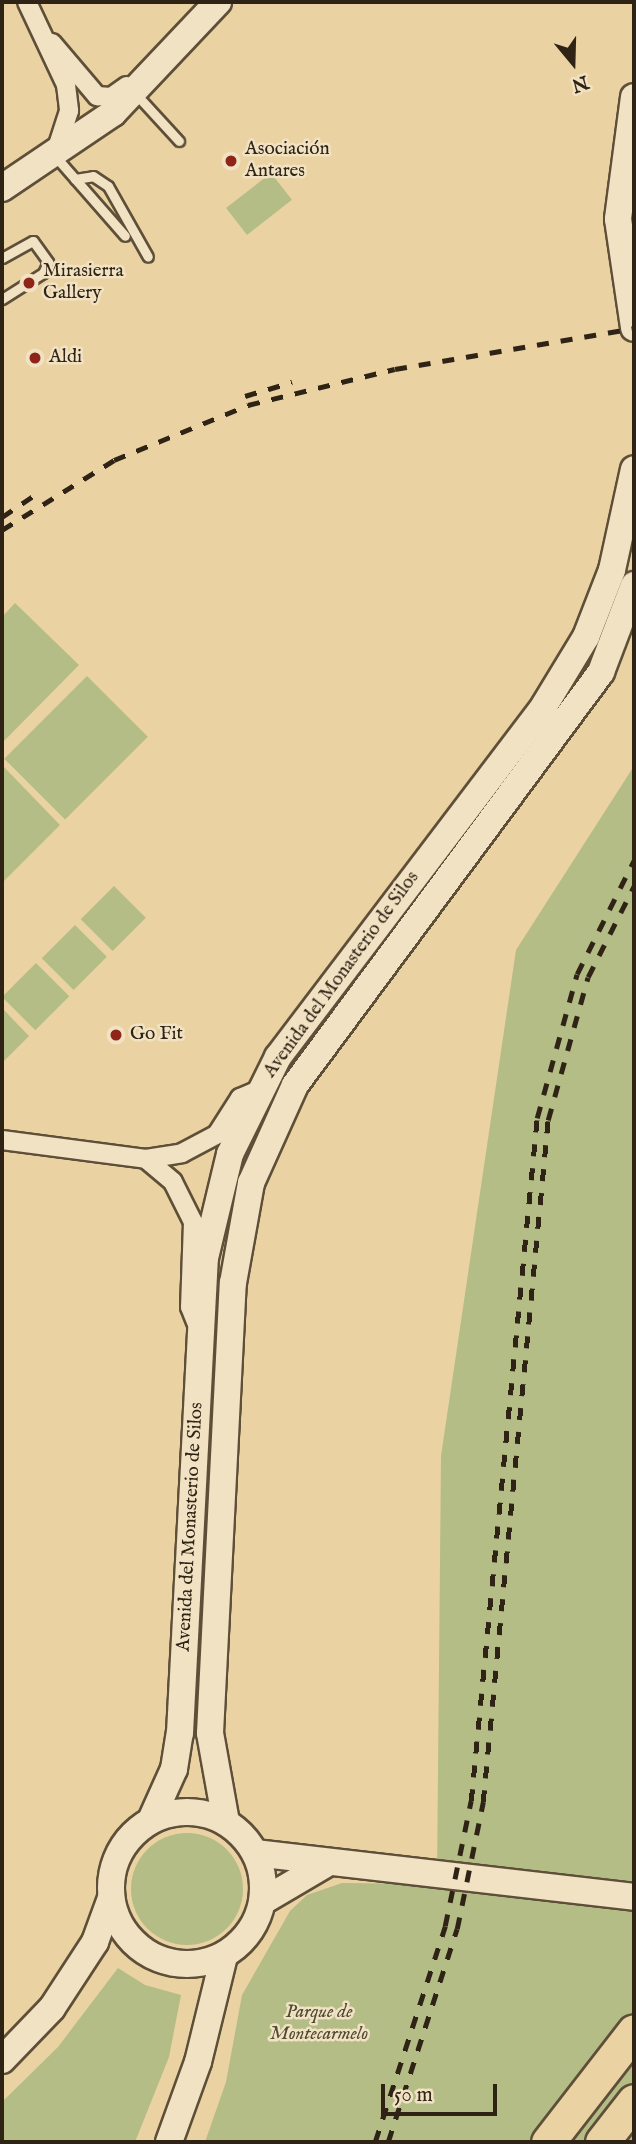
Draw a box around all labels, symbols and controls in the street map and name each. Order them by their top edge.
north arrow [538,28,608,98]
text: N [568,69,592,97]
place label: Asociación Antares [245,139,330,183]
marker: Asociación Antares [223,153,239,169]
place label: Mirasierra Gallery [43,261,124,305]
marker: Mirasierra Gallery [21,275,37,291]
place label: Aldi [49,347,82,369]
marker: Aldi [27,350,43,366]
street label: Avenida del Monasterio de Silos [259,867,425,1083]
place label: Go Fit [130,1024,183,1046]
marker: Go Fit [108,1027,124,1043]
street label: Avenida del Monasterio de Silos [173,1402,209,1652]
park label: Parque de Montecarmelo [270,2002,368,2046]
scale bar [384,2070,500,2114]
text: 50 m [394,2082,433,2109]

